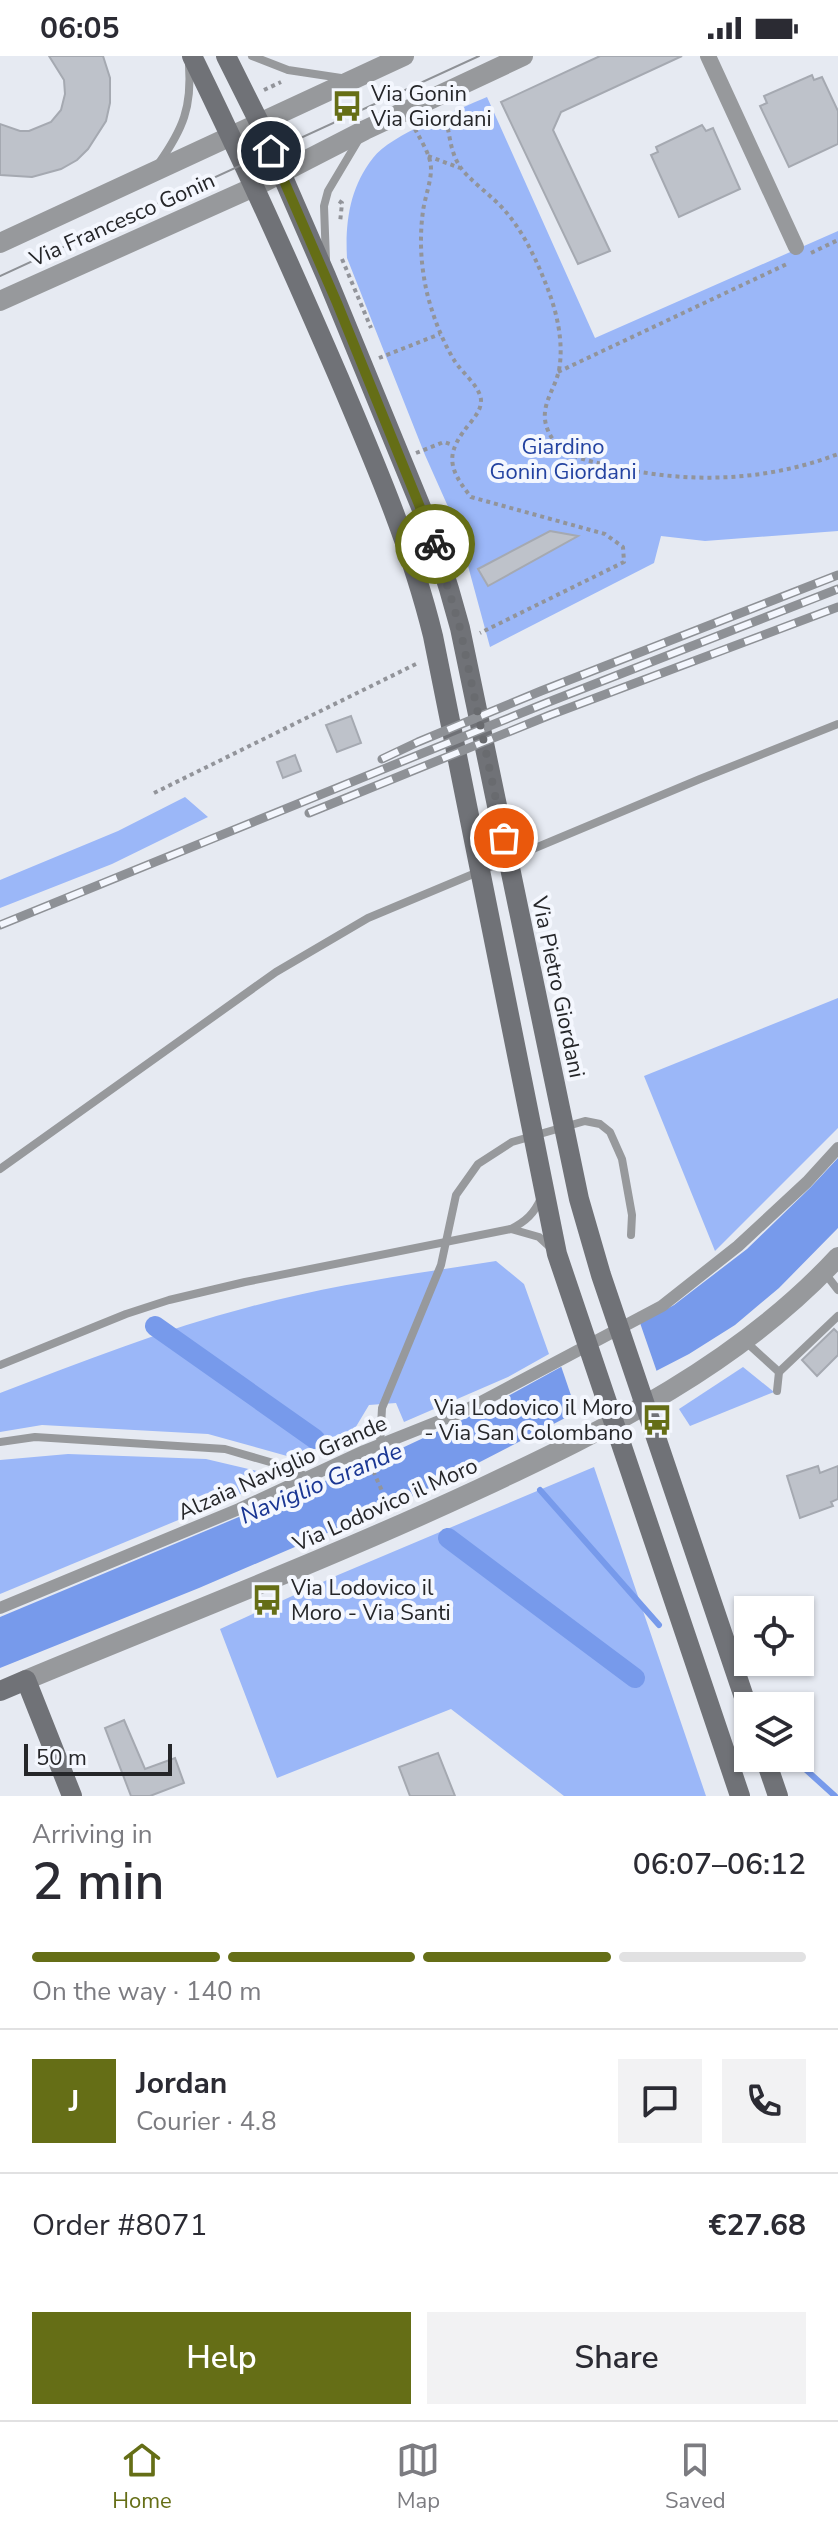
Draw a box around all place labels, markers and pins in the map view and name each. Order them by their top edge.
place label: Via Gonin Via Giordani [370,79,492,134]
bus stop icon: Via Gonin Via Giordani [330,89,364,123]
pin [237,117,305,185]
pin [470,804,538,872]
place label: Via Lodovico il Moro - Via San Colombano [424,1393,633,1448]
bus stop icon: Via Lodovico il Moro - Via San Colombano [640,1403,674,1437]
place label: Via Lodovico il Moro - Via Santi [290,1573,451,1628]
bus stop icon: Via Lodovico il Moro - Via Santi [250,1583,284,1617]

